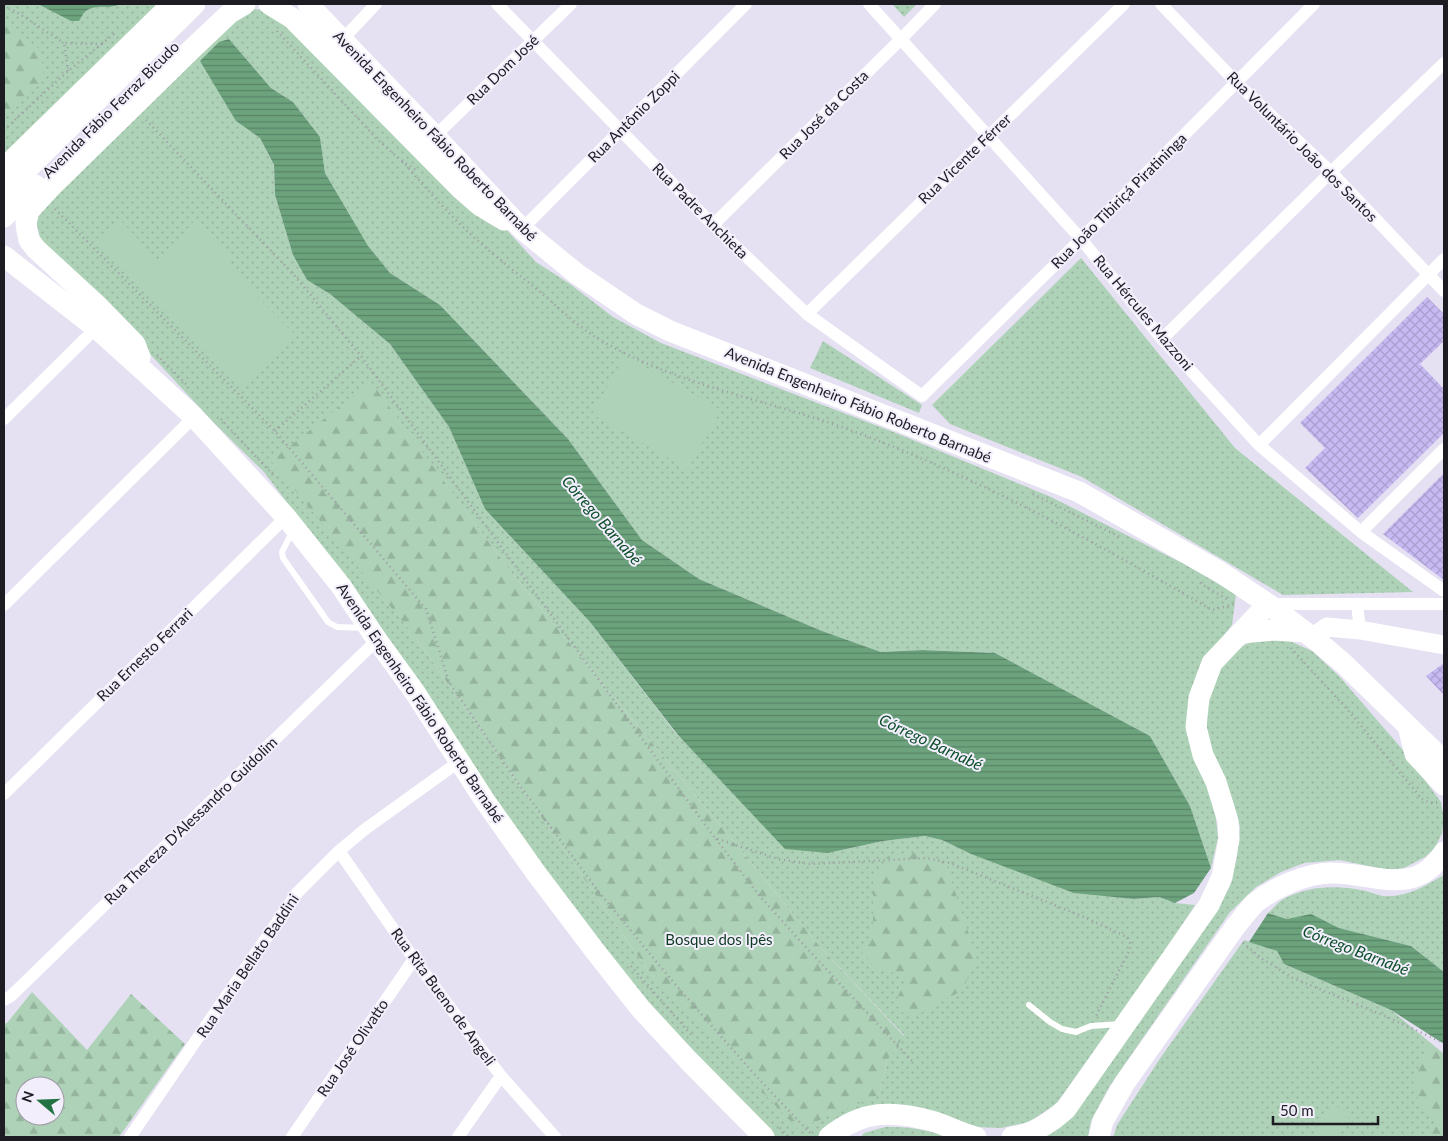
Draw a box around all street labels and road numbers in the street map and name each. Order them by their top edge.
street label: Avenida Engenheiro Fábio Roberto Barnabé [330,26,541,244]
street label: Rua Dom José [462,30,542,108]
street label: Avenida Fábio Ferraz Bicudo [38,37,182,181]
street label: Rua José da Costa [775,66,872,163]
street label: Rua Antônio Zoppi [584,67,683,166]
street label: Rua Voluntário João dos Santos [1224,67,1382,225]
street label: Rua Vicente Férrer [914,109,1015,207]
street label: Rua João Tibiriçá Piratininga [1047,129,1190,272]
street label: Rua Padre Anchieta [649,159,752,262]
street label: Rua Hércules Mazzoni [1090,251,1197,374]
street label: Avenida Engenheiro Fábio Roberto Barnabé [723,342,994,466]
street label: Avenida Engenheiro Fábio Roberto Barnabé [334,579,508,826]
street label: Rua Ernesto Ferrari [93,604,196,705]
street label: Rua Thereza D'Alessandro Guidolim [100,733,281,908]
street label: Rua Maria Bellato Baddini [192,890,302,1041]
street label: Rua Rita Bueno de Angeli [388,924,500,1069]
street label: Rua José Olivatto [313,995,391,1100]

